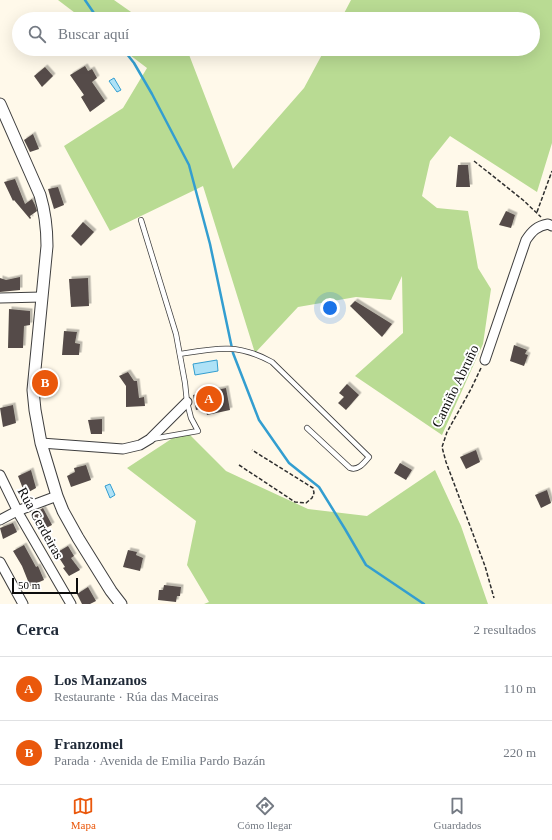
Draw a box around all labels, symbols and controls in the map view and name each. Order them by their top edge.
search box [12,12,540,56]
icon: search [26,23,48,45]
text: Buscar aquí [58,26,129,42]
your location [320,298,340,318]
street label: Camiño Abruño [429,343,482,430]
pin: B [32,368,58,398]
pin: A [196,384,222,414]
street label: Rúa Cerdeiras [15,485,66,562]
scale bar [12,576,78,595]
text: 50 m [18,579,40,591]
text: Cerca [16,620,59,639]
text: 2 resultados [474,622,536,637]
text: Los Manzanos [54,672,147,688]
text: A [24,681,34,696]
text: 110 m [504,681,536,696]
text: Restaurante · Rúa das Maceiras [54,689,219,704]
text: Franzomel [54,736,123,752]
text: B [25,745,33,760]
text: 220 m [503,745,536,760]
text: Parada · Avenida de Emilia Pardo Bazán [54,753,265,768]
tab: Mapa [71,795,96,831]
tab: Cómo llegar [237,795,292,831]
tab: Guardados [434,795,481,831]

